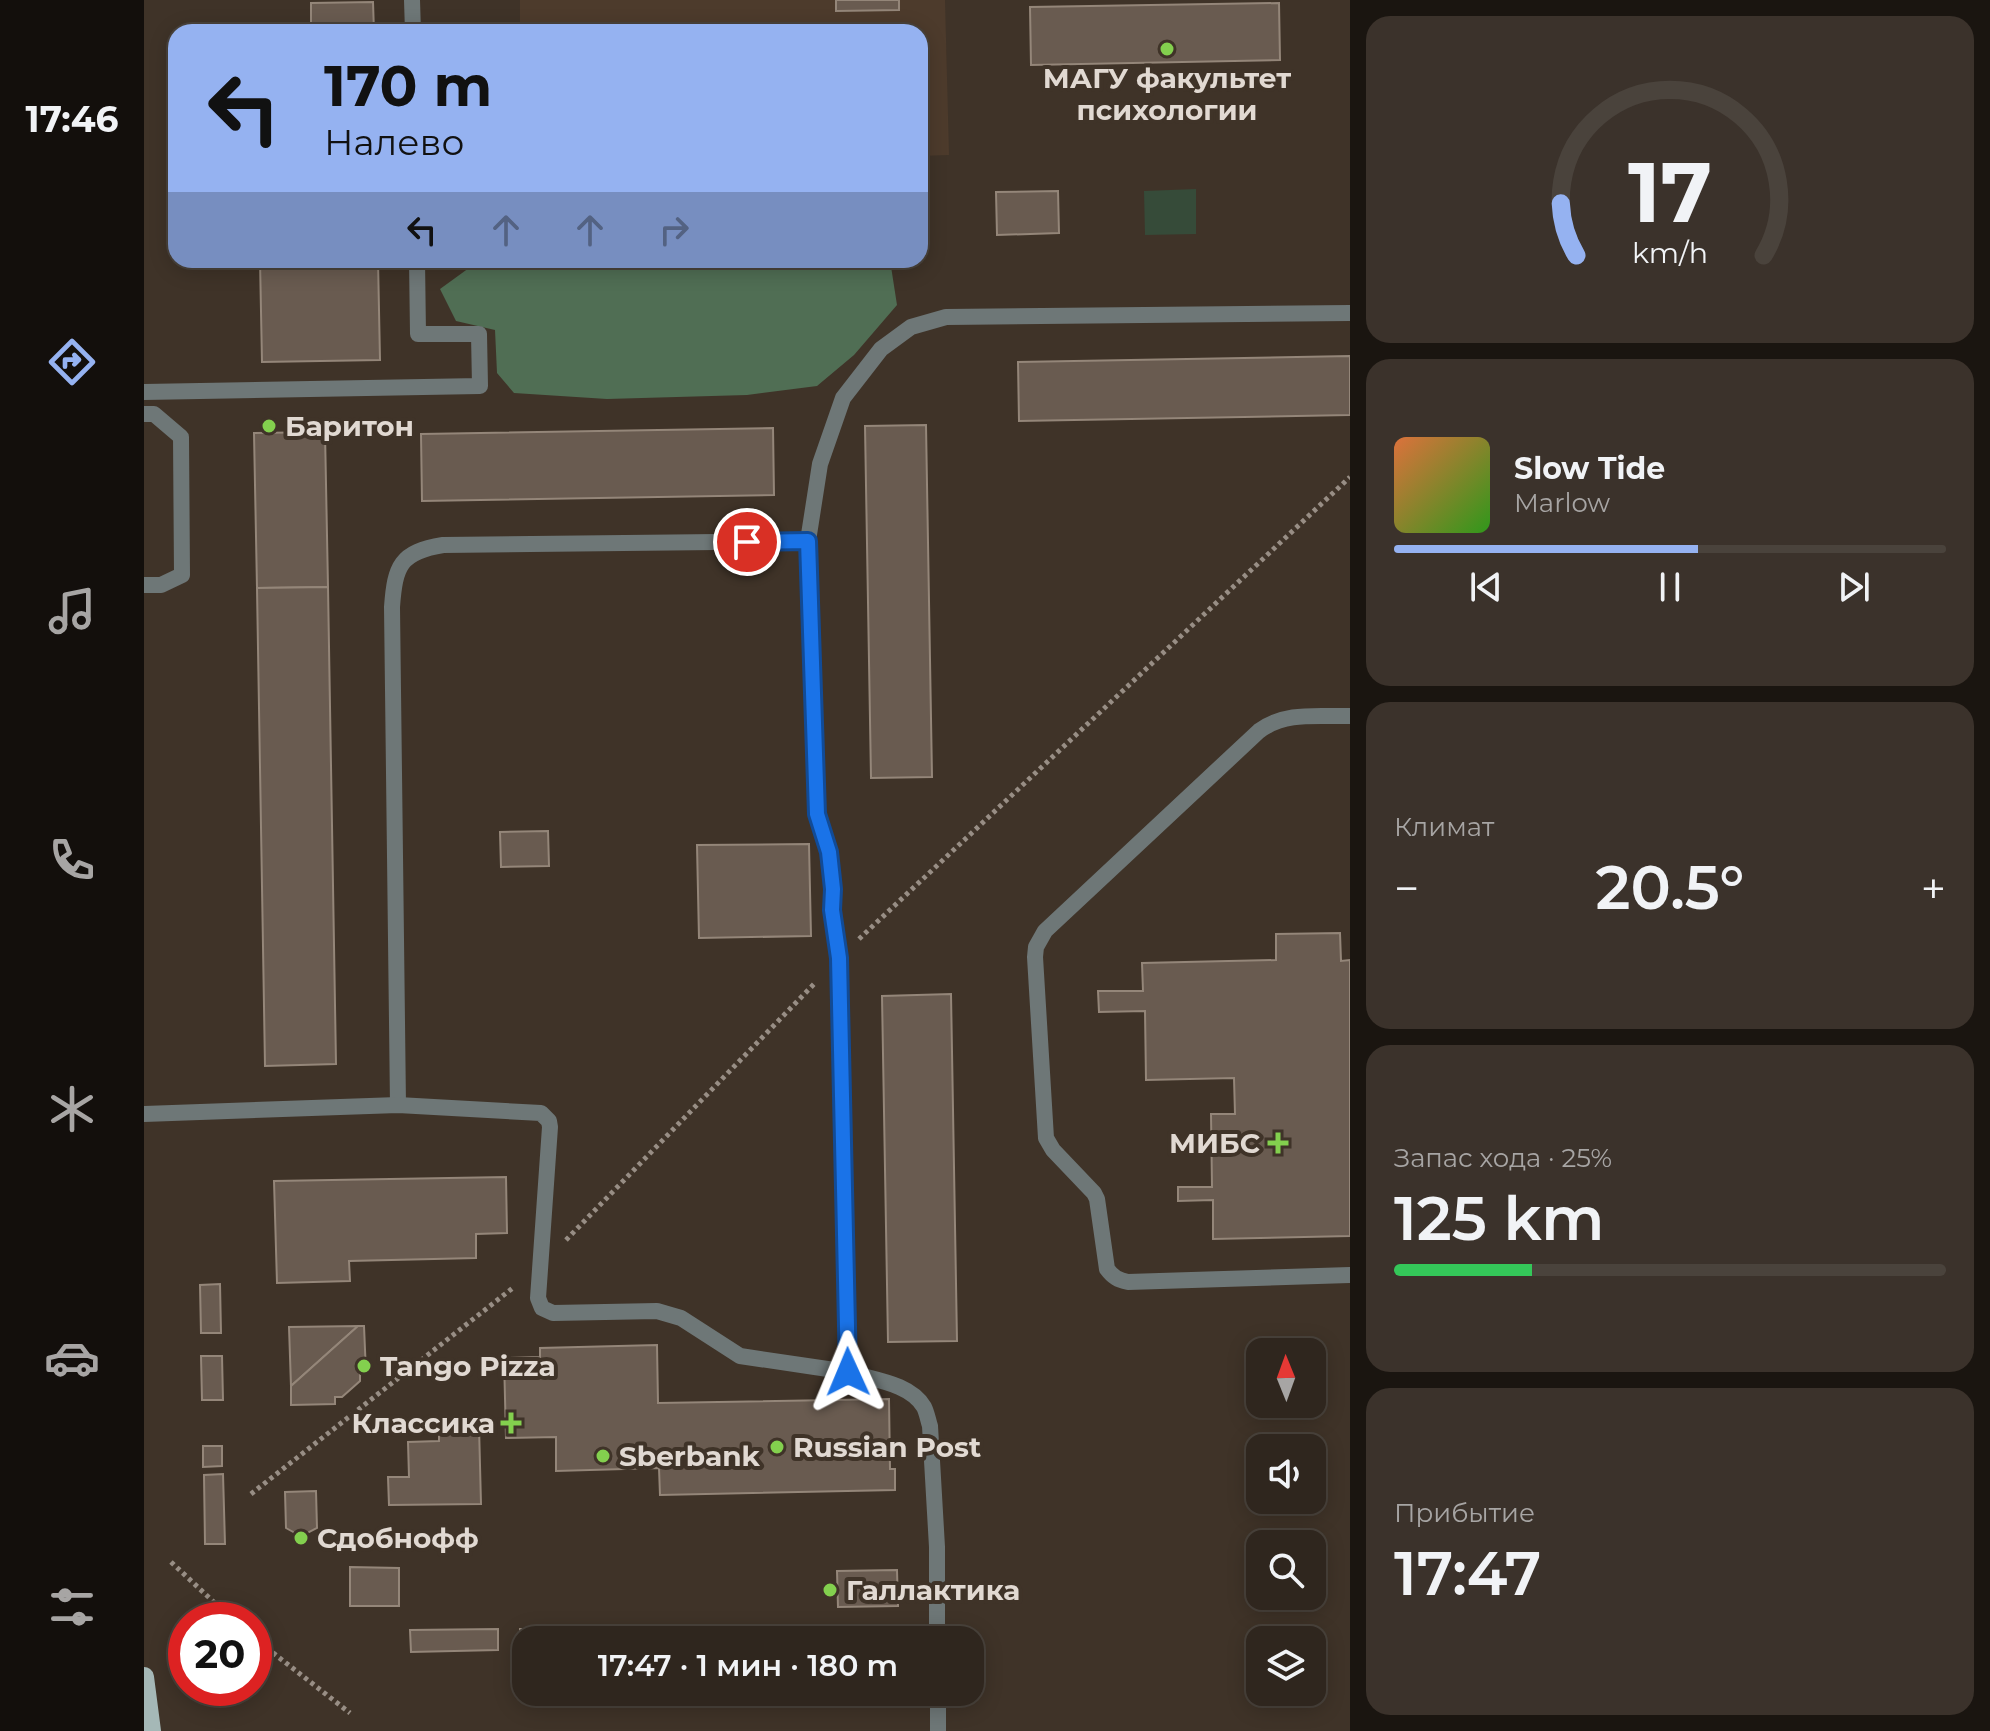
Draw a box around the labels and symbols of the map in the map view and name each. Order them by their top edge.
marker: МАГУ факультет психологии [1158,40,1176,58]
place label: МАГУ факультет психологии [1043,61,1291,127]
place label: Баритон [285,409,414,443]
marker: Баритон [260,417,278,435]
pin [713,508,781,576]
place label: МИБС [1169,1126,1260,1160]
marker: МИБС [1267,1132,1289,1154]
position arrow [806,1330,890,1414]
north arrow [1246,1338,1326,1418]
place label: Tango Pizza [380,1349,556,1383]
marker: Tango Pizza [355,1357,373,1375]
place label: Классика [352,1406,495,1440]
marker: Классика [502,1414,520,1432]
place label: Russian Post [793,1430,981,1464]
marker: Russian Post [768,1438,786,1456]
place label: Sberbank [619,1439,761,1473]
marker: Sberbank [594,1447,612,1465]
place label: Сдобнофф [317,1521,479,1555]
marker: Сдобнофф [292,1529,310,1547]
place label: Галлактика [846,1573,1020,1607]
marker: Галлактика [821,1581,839,1599]
speed limit sign: 20 [168,1602,272,1706]

